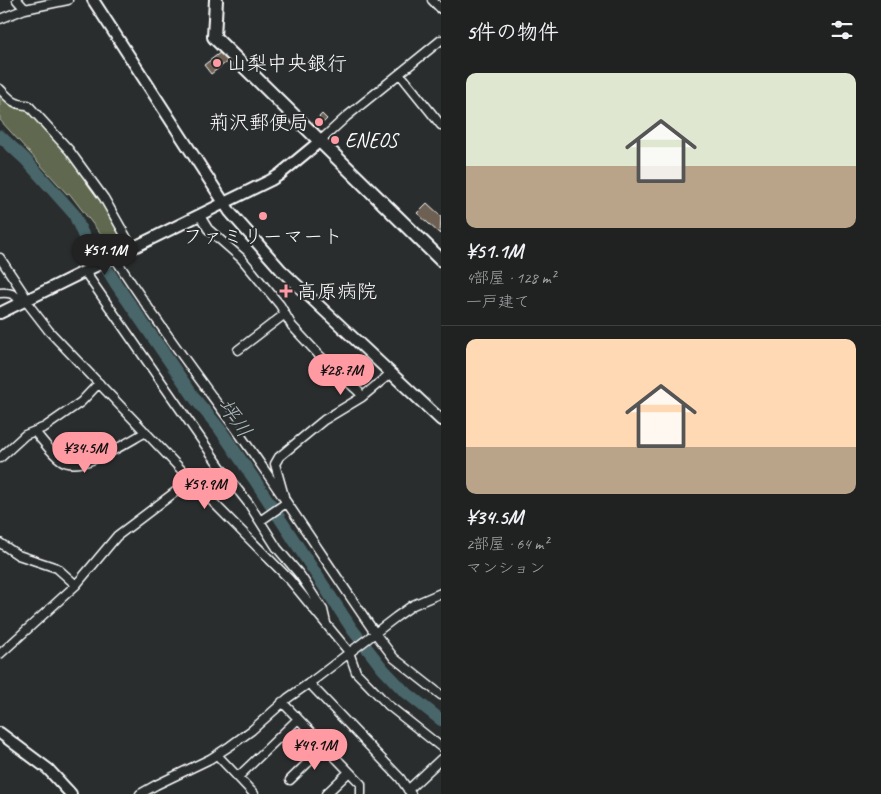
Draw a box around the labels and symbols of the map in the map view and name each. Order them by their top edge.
place label: 山梨中央銀行 [227,51,347,76]
marker: 山梨中央銀行 [211,57,223,69]
place label: 荊沢郵便局 [209,110,309,135]
marker: 荊沢郵便局 [313,116,325,128]
place label: ENEOS [345,128,400,153]
marker: ENEOS [329,134,341,146]
marker: ファミリーマート [257,210,269,222]
place label: ファミリーマート [183,224,343,249]
pin: ¥51.1M [64,234,146,276]
place label: 高原病院 [297,279,377,304]
marker: 高原病院 [279,284,293,298]
pin: ¥28.7M [300,354,382,396]
water label: 坪川 [212,393,258,443]
pin: ¥34.5M [44,432,126,474]
pin: ¥59.9M [164,468,246,510]
pin: ¥49.1M [274,728,356,771]

